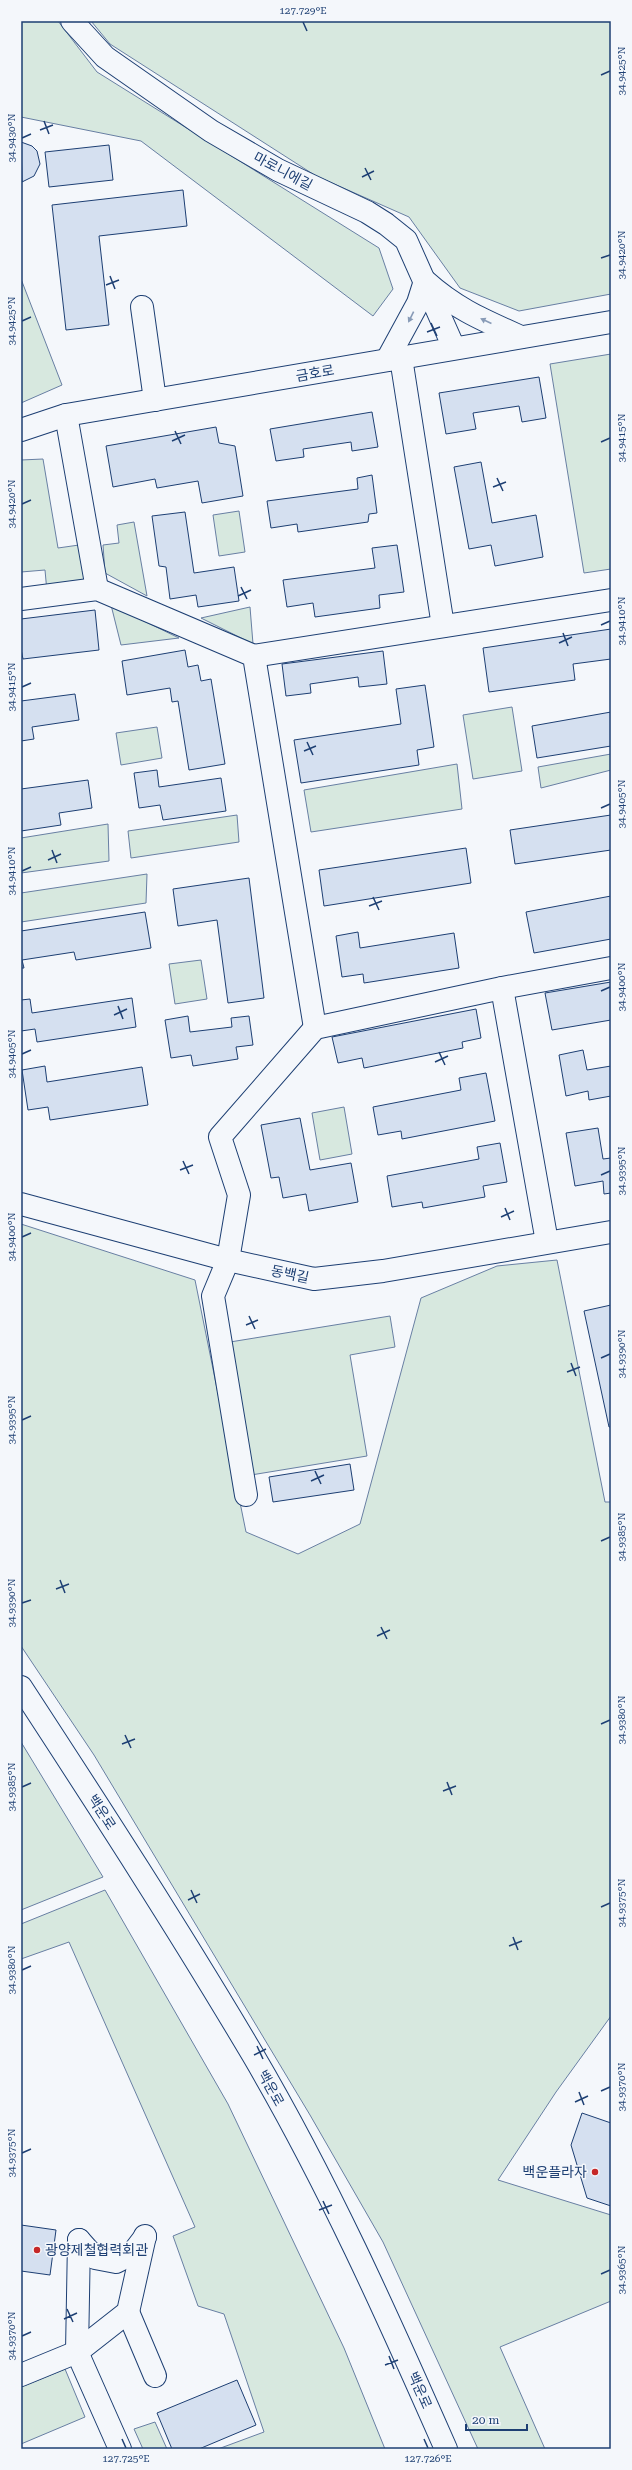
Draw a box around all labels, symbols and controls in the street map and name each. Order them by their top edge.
text: 127.729°E [279,5,327,16]
text: 34.9425°N [616,46,627,96]
text: 34.9430°N [6,113,17,163]
street label: 마로니에길 [251,149,315,193]
text: 34.9420°N [616,230,627,280]
text: 34.9425°N [6,296,17,346]
one-way arrow [408,312,414,323]
one-way arrow [480,318,491,324]
street label: 금호로 [295,362,336,384]
text: 34.9415°N [616,413,627,463]
text: 34.9420°N [6,479,17,529]
text: 34.9410°N [616,596,627,646]
text: 34.9415°N [6,662,17,712]
text: 34.9405°N [616,779,627,829]
text: 34.9410°N [6,846,17,896]
text: 34.9400°N [616,962,627,1012]
text: 34.9405°N [6,1029,17,1079]
text: 34.9395°N [616,1146,627,1196]
text: 34.9400°N [6,1212,17,1262]
street label: 동백길 [269,1262,311,1286]
text: 34.9390°N [616,1329,627,1379]
text: 34.9395°N [6,1395,17,1445]
text: 34.9385°N [616,1512,627,1562]
text: 34.9390°N [6,1578,17,1628]
text: 34.9380°N [616,1695,627,1745]
text: 34.9385°N [6,1762,17,1812]
street label: 백운로 [85,1791,119,1833]
text: 34.9375°N [616,1878,627,1928]
text: 34.9380°N [6,1945,17,1995]
text: 34.9370°N [616,2062,627,2112]
street label: 백운로 [255,2067,287,2109]
text: 34.9375°N [6,2128,17,2178]
place label: 백운플라자 [523,2164,587,2180]
marker: 백운플라자 [590,2167,600,2177]
place label: 광양제철협력회관 [45,2242,148,2258]
marker: 광양제철협력회관 [32,2245,42,2255]
text: 34.9365°N [616,2245,627,2295]
text: 34.9370°N [6,2311,17,2361]
street label: 백운로 [405,2369,435,2411]
scale bar [466,2406,527,2432]
text: 20 m [472,2413,499,2427]
text: 127.725°E [102,2453,150,2464]
text: 127.726°E [404,2453,452,2464]

